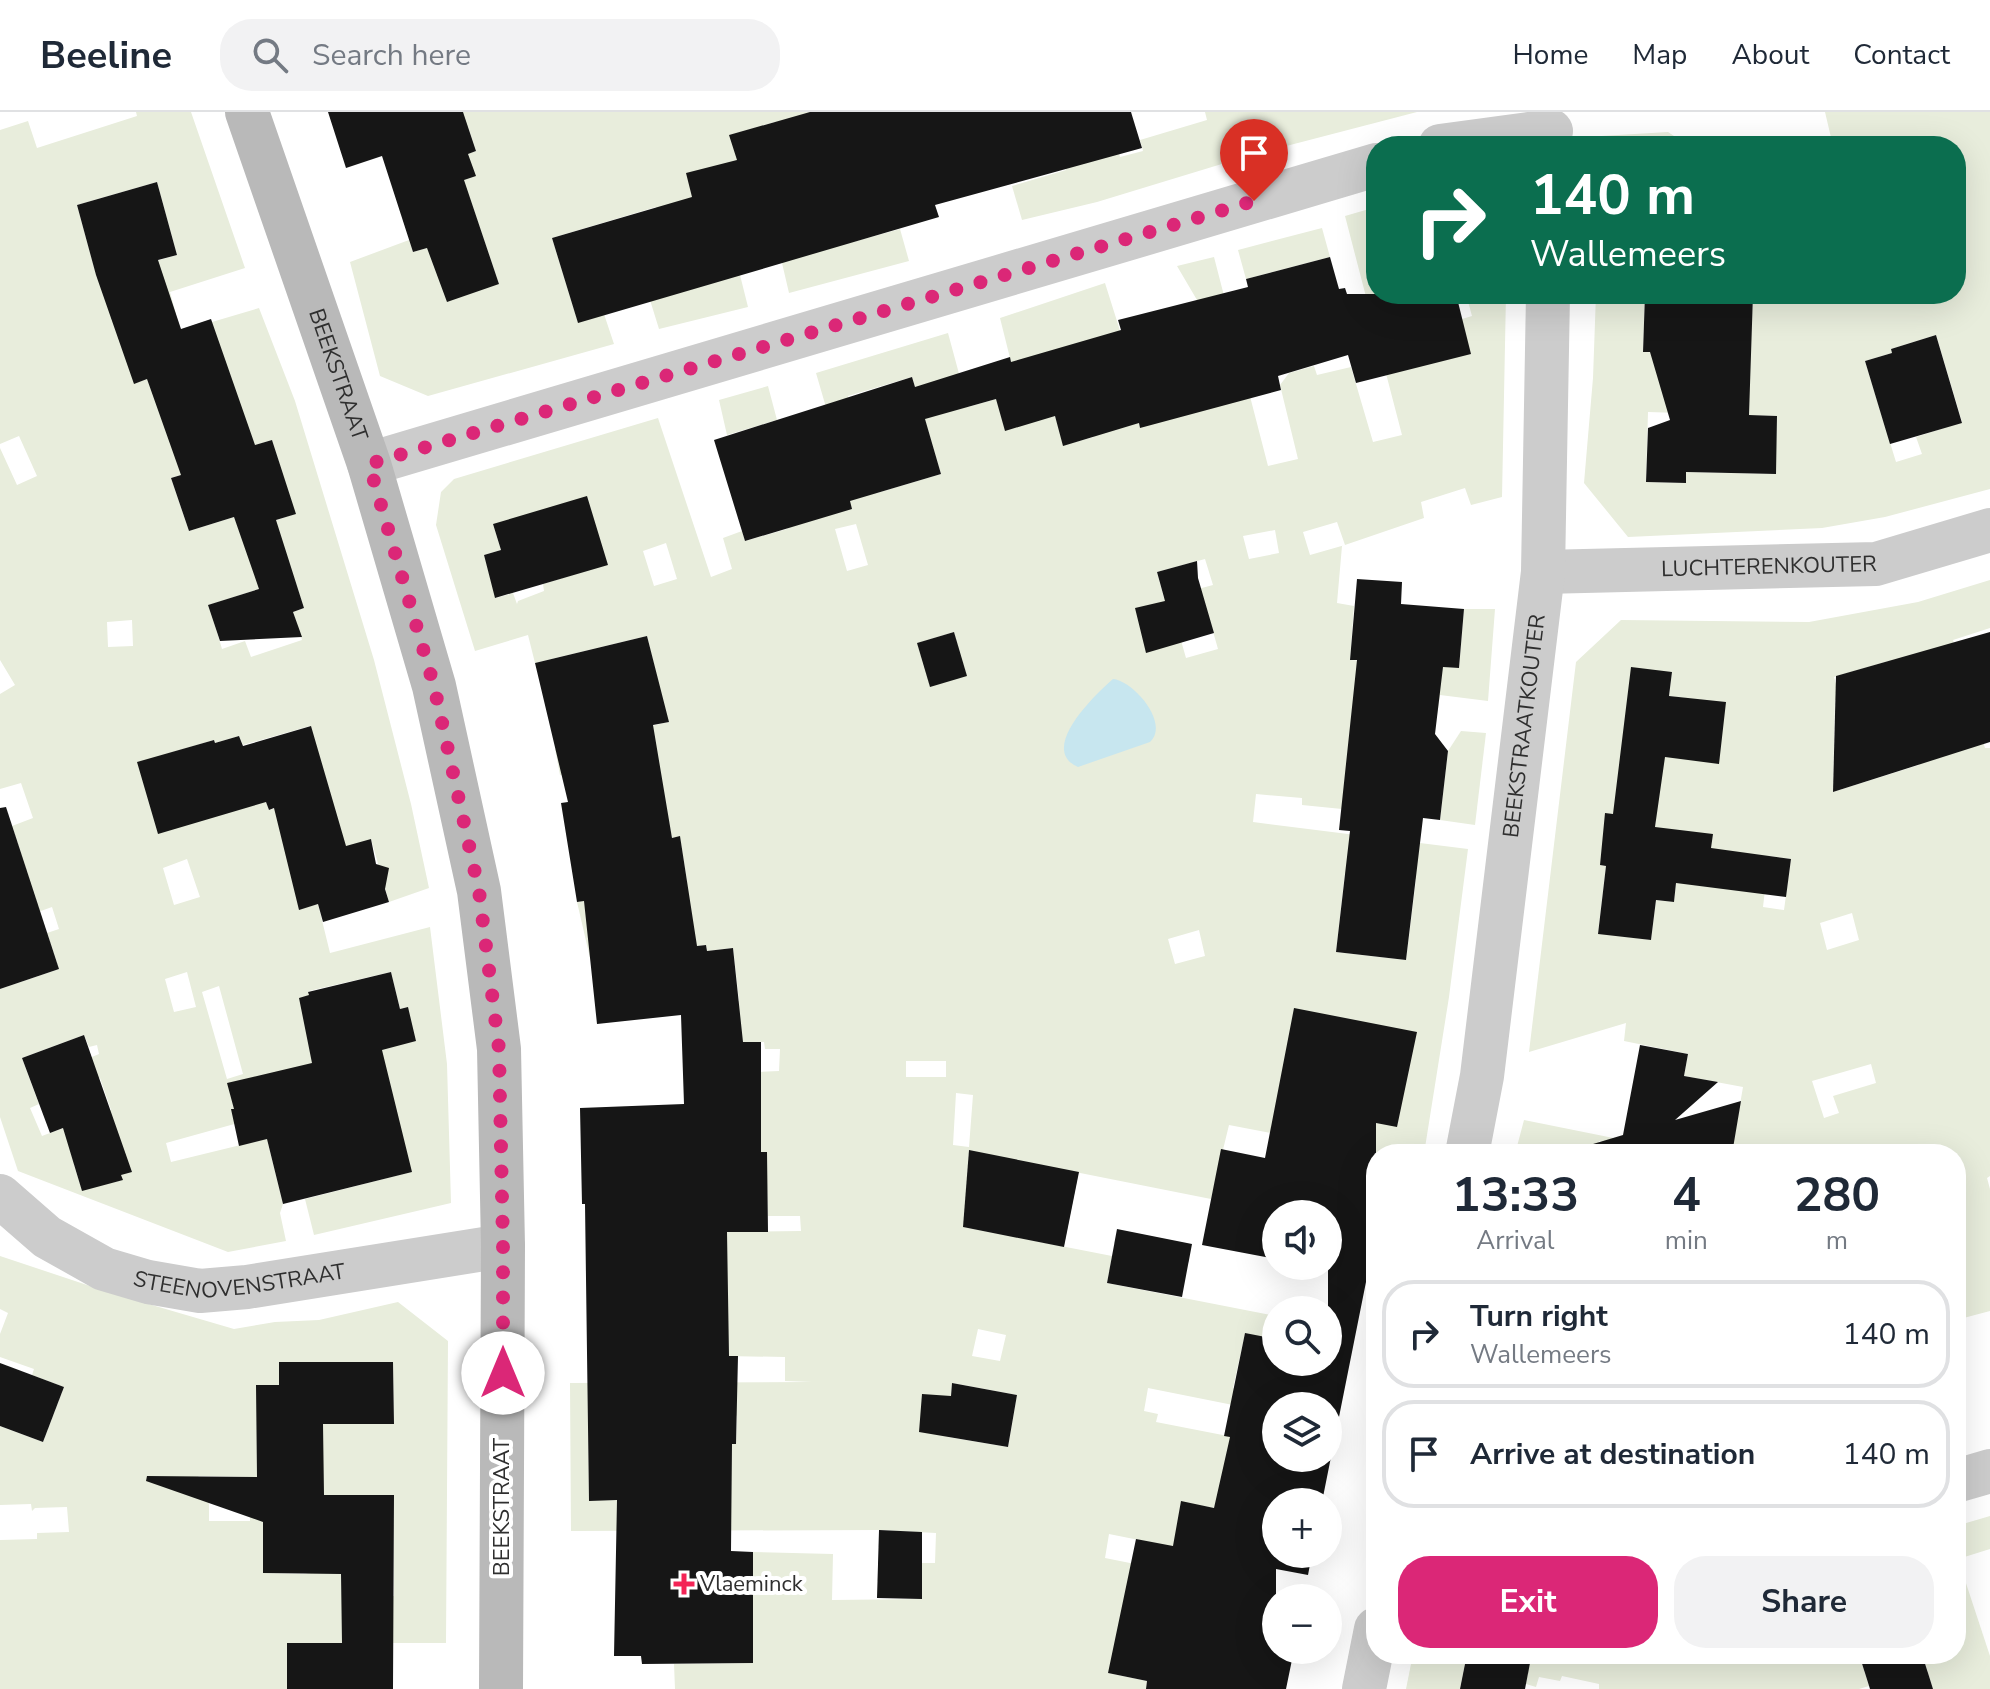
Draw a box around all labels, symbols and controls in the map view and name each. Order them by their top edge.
search box [220,19,780,91]
text: Beeline [40,30,172,81]
icon: search [248,33,292,77]
text: Search here [312,35,471,76]
text: Home [1513,36,1588,74]
text: Map [1632,36,1687,74]
text: About [1731,36,1809,74]
text: Contact [1853,36,1950,74]
pin [1220,119,1288,201]
icon: arrive [1232,131,1276,175]
text: 140 m [1530,157,1695,234]
icon: right [1398,168,1502,272]
text: Wallemeers [1530,230,1726,279]
street label: BEEKSTRAAT [301,304,375,446]
street label: LUCHTERENKOUTER [1661,549,1877,584]
street label: BEEKSTRAATKOUTER [1496,612,1553,840]
text: 13:33 [1452,1162,1579,1228]
text: 4 [1672,1162,1701,1228]
text: 280 [1794,1162,1880,1228]
map controls [1262,1200,1342,1664]
button: sound [1262,1200,1342,1280]
text: Arrival [1476,1223,1555,1258]
text: min [1665,1223,1708,1258]
text: m [1826,1223,1848,1258]
street label: STEENOVENSTRAAT [130,1256,348,1306]
button: search [1262,1296,1342,1376]
text: Turn right [1470,1296,1608,1337]
icon: right [1402,1312,1446,1356]
text: 140 m [1843,1314,1930,1355]
position arrow [461,1331,545,1415]
text: Wallemeers [1470,1337,1612,1372]
button: layers [1262,1392,1342,1472]
icon: arrive [1402,1432,1446,1476]
text: Arrive at destination [1470,1434,1755,1475]
text: 140 m [1843,1434,1930,1475]
street label: BEEKSTRAAT [487,1437,517,1576]
button: + [1262,1488,1342,1568]
button: Exit [1398,1556,1658,1648]
button: Share [1674,1556,1934,1648]
place label: Vlaeminck [699,1569,804,1599]
marker: Vlaeminck [675,1575,693,1593]
button: − [1262,1584,1342,1664]

